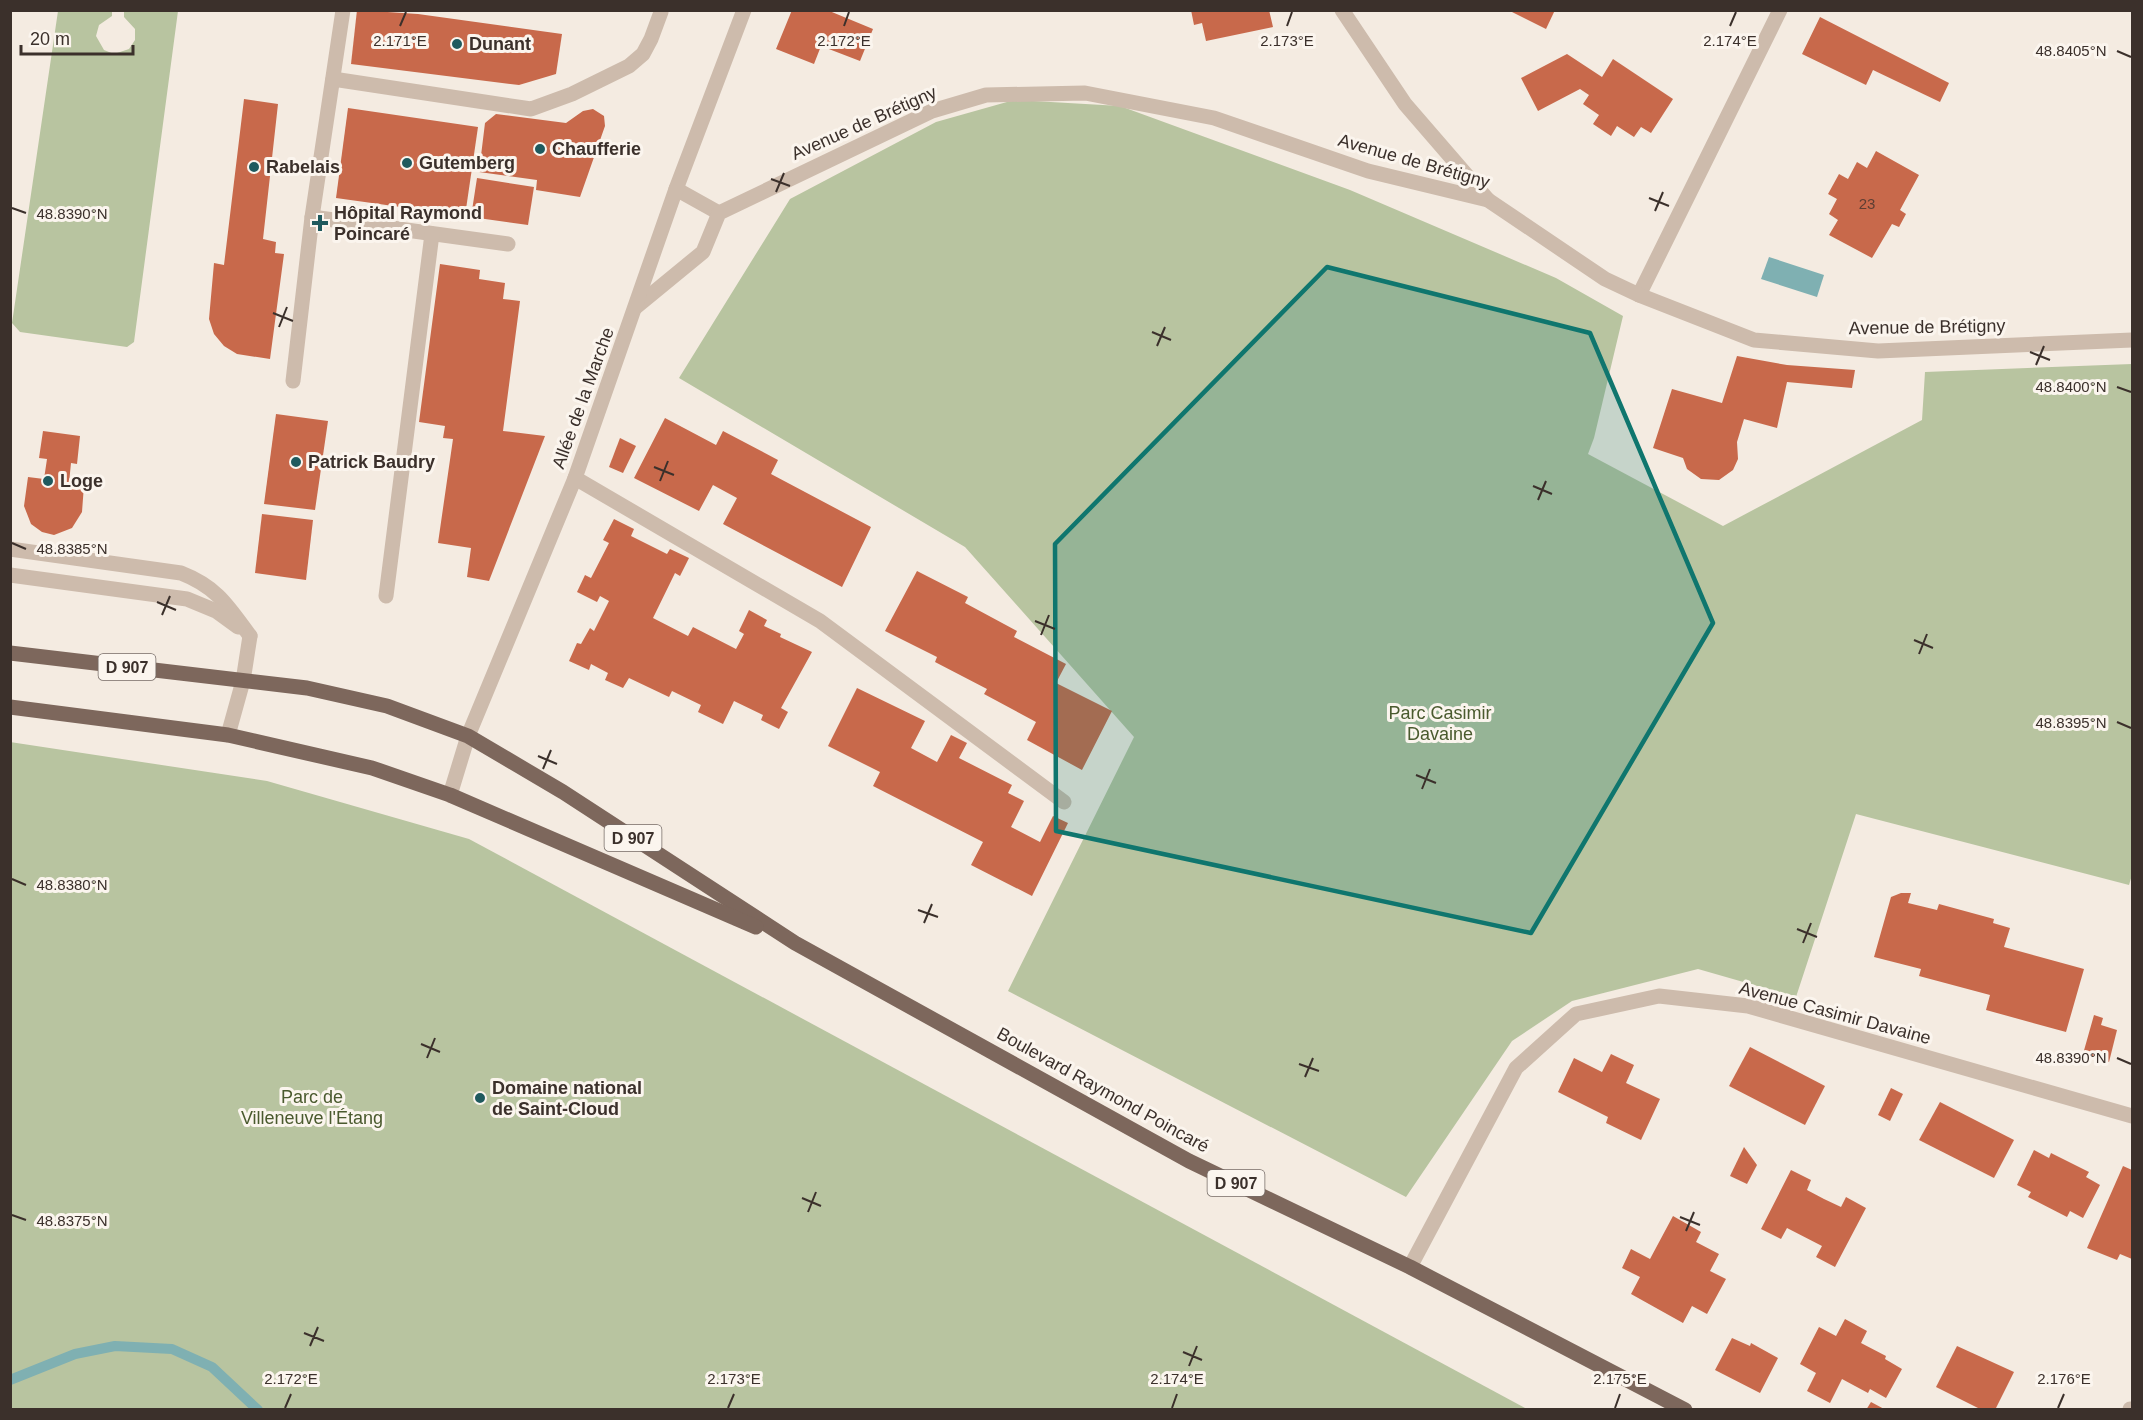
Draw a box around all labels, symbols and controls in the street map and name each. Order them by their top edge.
scale bar [21,18,134,56]
text: 20 m [30,29,70,49]
text: 2.171°E [373,32,427,49]
text: 2.172°E [817,32,871,49]
text: 2.173°E [1260,32,1314,49]
text: 2.174°E [1703,32,1757,49]
place label: Dunant [469,34,531,54]
marker: Dunant [450,37,464,51]
text: 48.8405°N [2035,42,2107,59]
street label: Avenue de Brétigny [788,82,940,164]
street label: Avenue de Brétigny [1336,130,1492,192]
place label: Chaufferie [552,139,641,159]
marker: Chaufferie [533,142,547,156]
place label: Gutemberg [419,153,515,173]
marker: Gutemberg [400,156,414,170]
place label: Rabelais [266,157,340,177]
marker: Rabelais [247,160,261,174]
house number: 23 [1859,195,1875,212]
place label: Hôpital Raymond Poincaré [334,203,482,244]
text: 48.8390°N [36,205,108,222]
marker: Hôpital Raymond Poincaré [311,214,329,232]
street label: Avenue de Brétigny [1848,316,2006,338]
street label: Allée de la Marche [548,325,618,471]
text: 48.8400°N [2035,378,2107,395]
place label: Patrick Baudry [308,452,435,472]
marker: Patrick Baudry [289,455,303,469]
place label: Loge [60,471,103,491]
marker: Loge [41,474,55,488]
text: 48.8385°N [36,540,108,557]
road number: D 907 [98,654,156,680]
park label: Parc Casimir Davaine [1388,703,1492,744]
text: 48.8395°N [2035,714,2107,731]
road number: D 907 [604,825,662,851]
text: 48.8380°N [36,876,108,893]
street label: Avenue Casimir Davaine [1737,978,1933,1048]
street label: Boulevard Raymond Poincaré [994,1023,1212,1157]
text: 48.8390°N [2035,1049,2107,1066]
place label: Domaine national de Saint-Cloud [492,1078,642,1119]
park label: Parc de Villeneuve l'Étang [241,1087,383,1128]
marker: Domaine national de Saint-Cloud [473,1091,487,1105]
road number: D 907 [1208,1170,1264,1196]
text: 48.8375°N [36,1212,108,1229]
text: 2.172°E [264,1370,318,1387]
text: 2.173°E [707,1370,761,1387]
text: 2.174°E [1150,1370,1204,1387]
text: 2.175°E [1593,1370,1647,1387]
text: 2.176°E [2037,1370,2091,1387]

